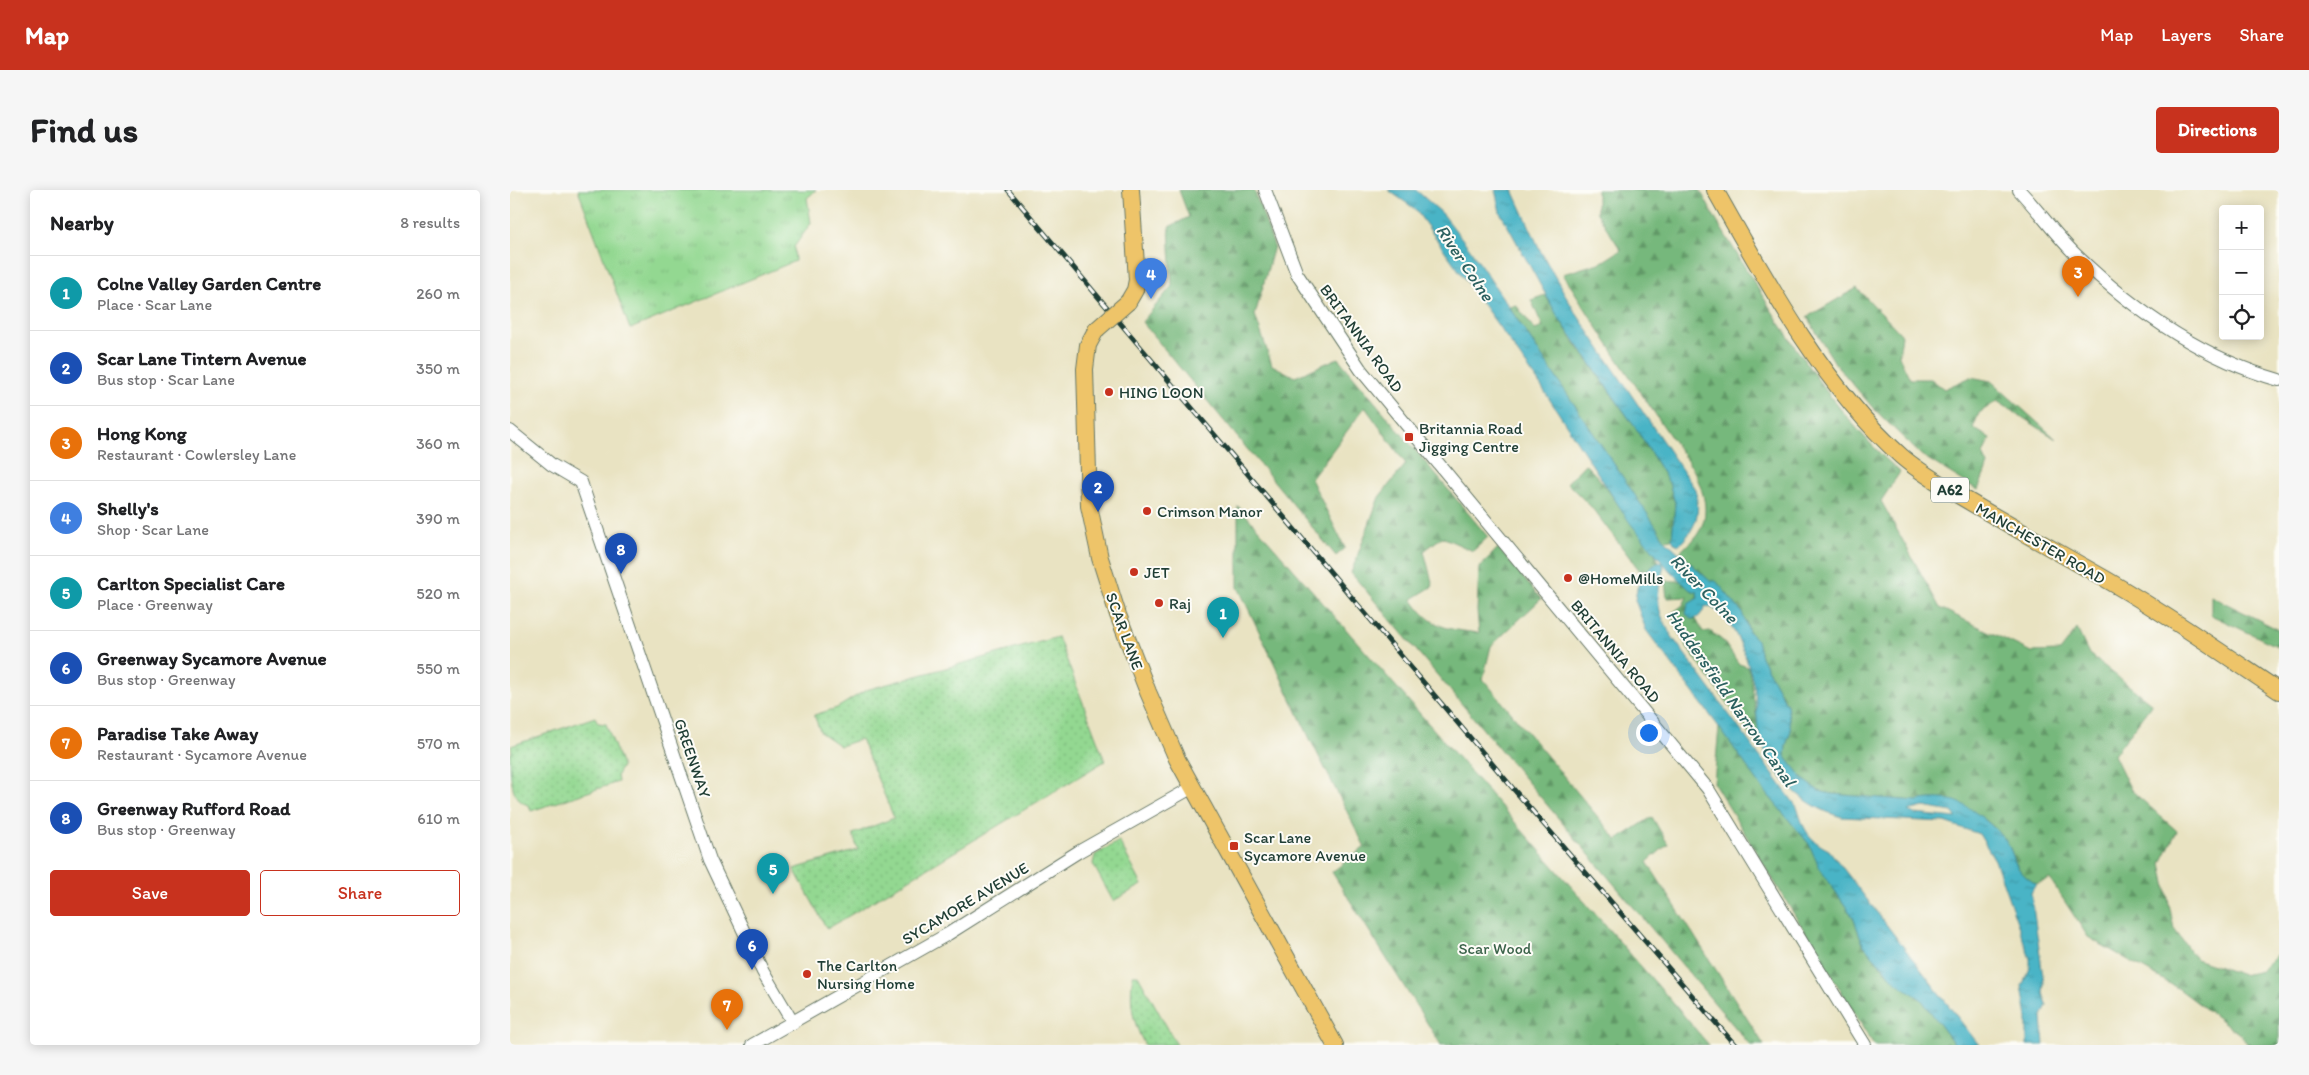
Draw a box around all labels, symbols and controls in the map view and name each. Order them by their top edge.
text: Map [25,21,69,50]
text: Map [2100,24,2133,46]
text: Layers [2161,24,2211,46]
text: Share [2239,24,2284,46]
button: Directions [2156,107,2279,153]
text: Find us [30,109,138,151]
map controls [2219,205,2264,340]
button: + [2219,205,2264,250]
text: Nearby [50,210,114,235]
text: 8 results [400,213,460,232]
water label: River Colne [1431,220,1499,307]
button: − [2219,250,2264,295]
pin: 3 [2062,256,2094,297]
pin: 4 [1135,258,1167,299]
text: Colne Valley Garden Centre [97,272,321,295]
street label: BRITANNIA ROAD [1316,280,1407,396]
text: 1 [62,284,70,303]
text: 260 m [416,284,460,303]
text: Place · Scar Lane [97,295,212,314]
button: locate [2219,295,2264,340]
text: Scar Lane Tintern Avenue [97,347,306,370]
text: 2 [62,359,70,378]
text: 350 m [416,359,460,378]
text: Bus stop · Scar Lane [97,370,235,389]
place label: HING LOON [1119,383,1203,402]
marker: HING LOON [1103,386,1115,398]
place label: Britannia Road Jigging Centre [1419,419,1523,456]
text: Hong Kong [97,422,187,445]
marker: Britannia Road Jigging Centre [1403,431,1415,443]
text: 3 [62,434,70,453]
text: 360 m [416,434,460,453]
text: Restaurant · Cowlersley Lane [97,445,296,464]
pin: 2 [1082,471,1114,512]
road number: A62 [1931,478,1969,502]
text: Shelly's [97,497,159,520]
street label: MANCHESTER ROAD [1973,499,2109,588]
place label: Crimson Manor [1157,502,1263,521]
marker: Crimson Manor [1141,505,1153,517]
text: 4 [61,509,71,528]
text: 390 m [416,509,460,528]
text: Shop · Scar Lane [97,520,209,539]
pin: 8 [605,533,637,574]
water label: River Colne [1666,550,1743,629]
place label: JET [1144,563,1170,582]
marker: JET [1128,566,1140,578]
place label: @HomeMills [1578,569,1664,588]
text: Carlton Specialist Care [97,572,285,595]
marker: @HomeMills [1562,572,1574,584]
text: 5 [62,584,70,603]
text: 520 m [416,584,460,603]
street label: SCAR LANE [1102,590,1147,673]
place label: Raj [1169,594,1191,613]
text: Place · Greenway [97,595,213,614]
street label: BRITANNIA ROAD [1567,596,1665,707]
marker: Raj [1153,597,1165,609]
pin: 1 [1207,597,1239,638]
water label: Huddersfield Narrow Canal [1661,605,1802,792]
text: Greenway Sycamore Avenue [97,647,327,670]
text: 6 [62,659,70,678]
text: 550 m [416,659,460,678]
text: Bus stop · Greenway [97,670,236,689]
street label: GREENWAY [670,716,715,800]
your location [1636,720,1662,746]
text: Paradise Take Away [97,722,258,745]
text: 7 [62,734,70,753]
text: 570 m [417,734,460,753]
text: Restaurant · Sycamore Avenue [97,745,307,764]
text: Greenway Rufford Road [97,797,291,820]
text: 8 [62,809,70,828]
text: 610 m [417,809,460,828]
text: Bus stop · Greenway [97,820,236,839]
place label: Scar Lane Sycamore Avenue [1244,828,1366,865]
marker: Scar Lane Sycamore Avenue [1228,840,1240,852]
pin: 5 [757,853,789,894]
street label: SYCAMORE AVENUE [899,858,1032,949]
button: Save [50,870,250,916]
button: Share [260,870,460,916]
pin: 6 [736,929,768,970]
park label: Scar Wood [1458,939,1532,958]
place label: The Carlton Nursing Home [817,956,915,993]
marker: The Carlton Nursing Home [801,968,813,980]
pin: 7 [711,989,743,1030]

